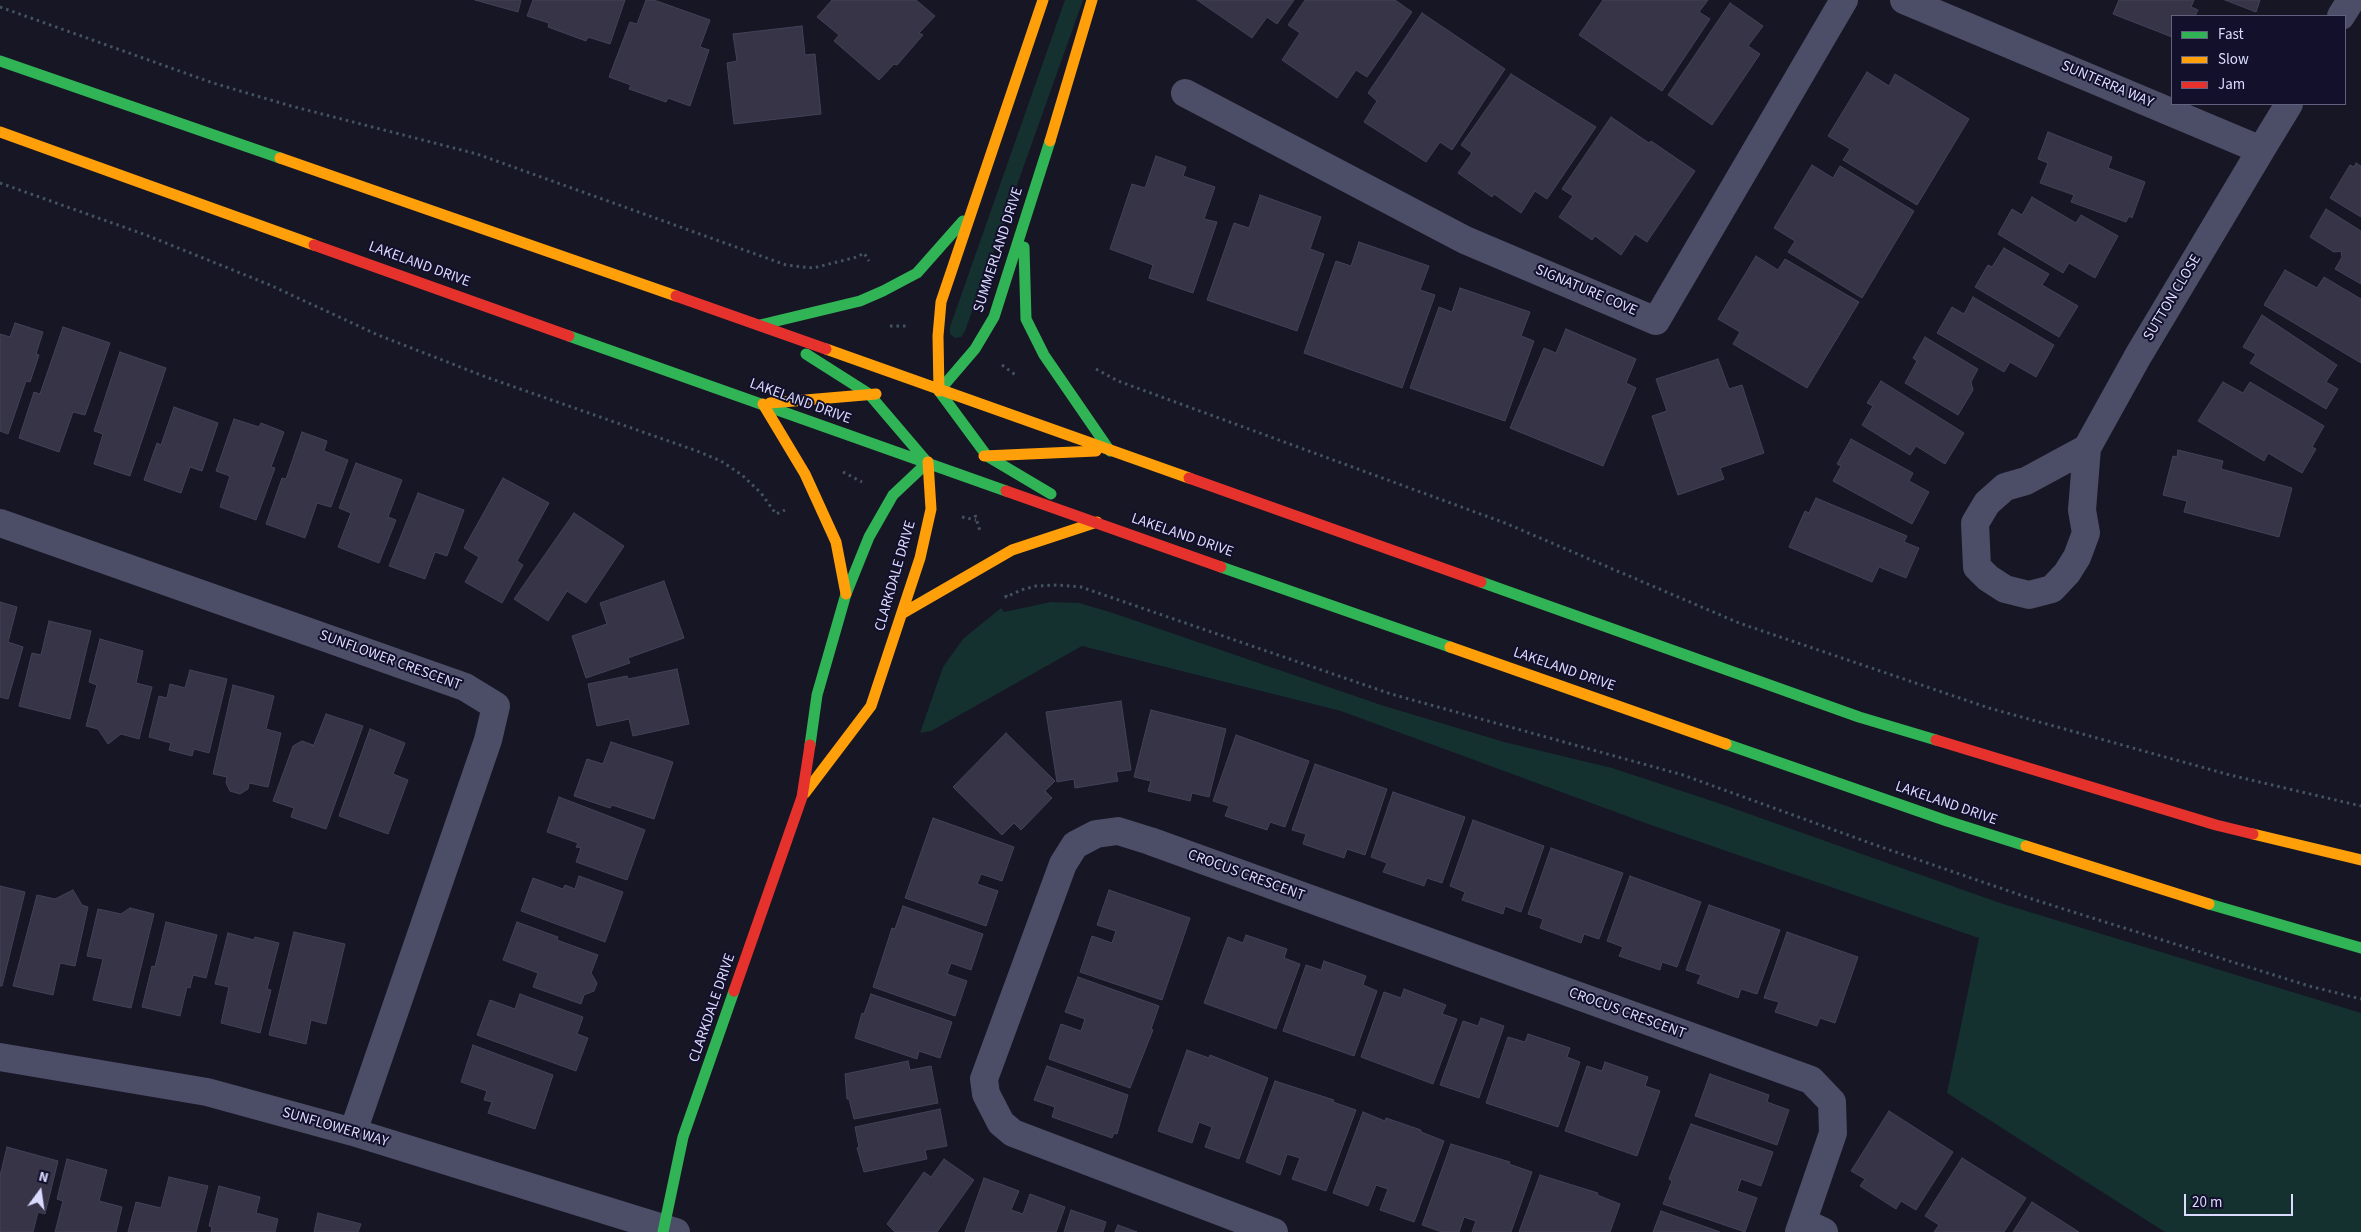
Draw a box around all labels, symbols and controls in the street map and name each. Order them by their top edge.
legend [2171,15,2346,105]
text: Fast [2218,24,2244,45]
text: Slow [2218,49,2249,70]
street label: SUNTERRA WAY [2058,57,2156,113]
text: Jam [2218,74,2245,95]
street label: SUMMERLAND DRIVE [970,185,1028,315]
street label: LAKELAND DRIVE [366,238,472,292]
street label: SUTTON CLOSE [2140,252,2206,344]
street label: SIGNATURE COVE [1532,261,1640,321]
street label: LAKELAND DRIVE [747,375,853,429]
street label: LAKELAND DRIVE [1129,510,1235,562]
street label: CLARKDALE DRIVE [872,519,920,633]
street label: SUNFLOWER CRESCENT [316,627,464,695]
street label: LAKELAND DRIVE [1511,644,1617,696]
street label: LAKELAND DRIVE [1893,778,1999,830]
street label: CROCUS CRESCENT [1185,846,1307,906]
street label: CLARKDALE DRIVE [686,951,740,1065]
street label: CROCUS CRESCENT [1566,984,1688,1044]
street label: SUNFLOWER WAY [280,1104,390,1152]
north arrow [15,1167,65,1217]
text: N [37,1167,51,1188]
scale bar [2186,1184,2295,1216]
text: 20 m [2192,1192,2222,1213]

